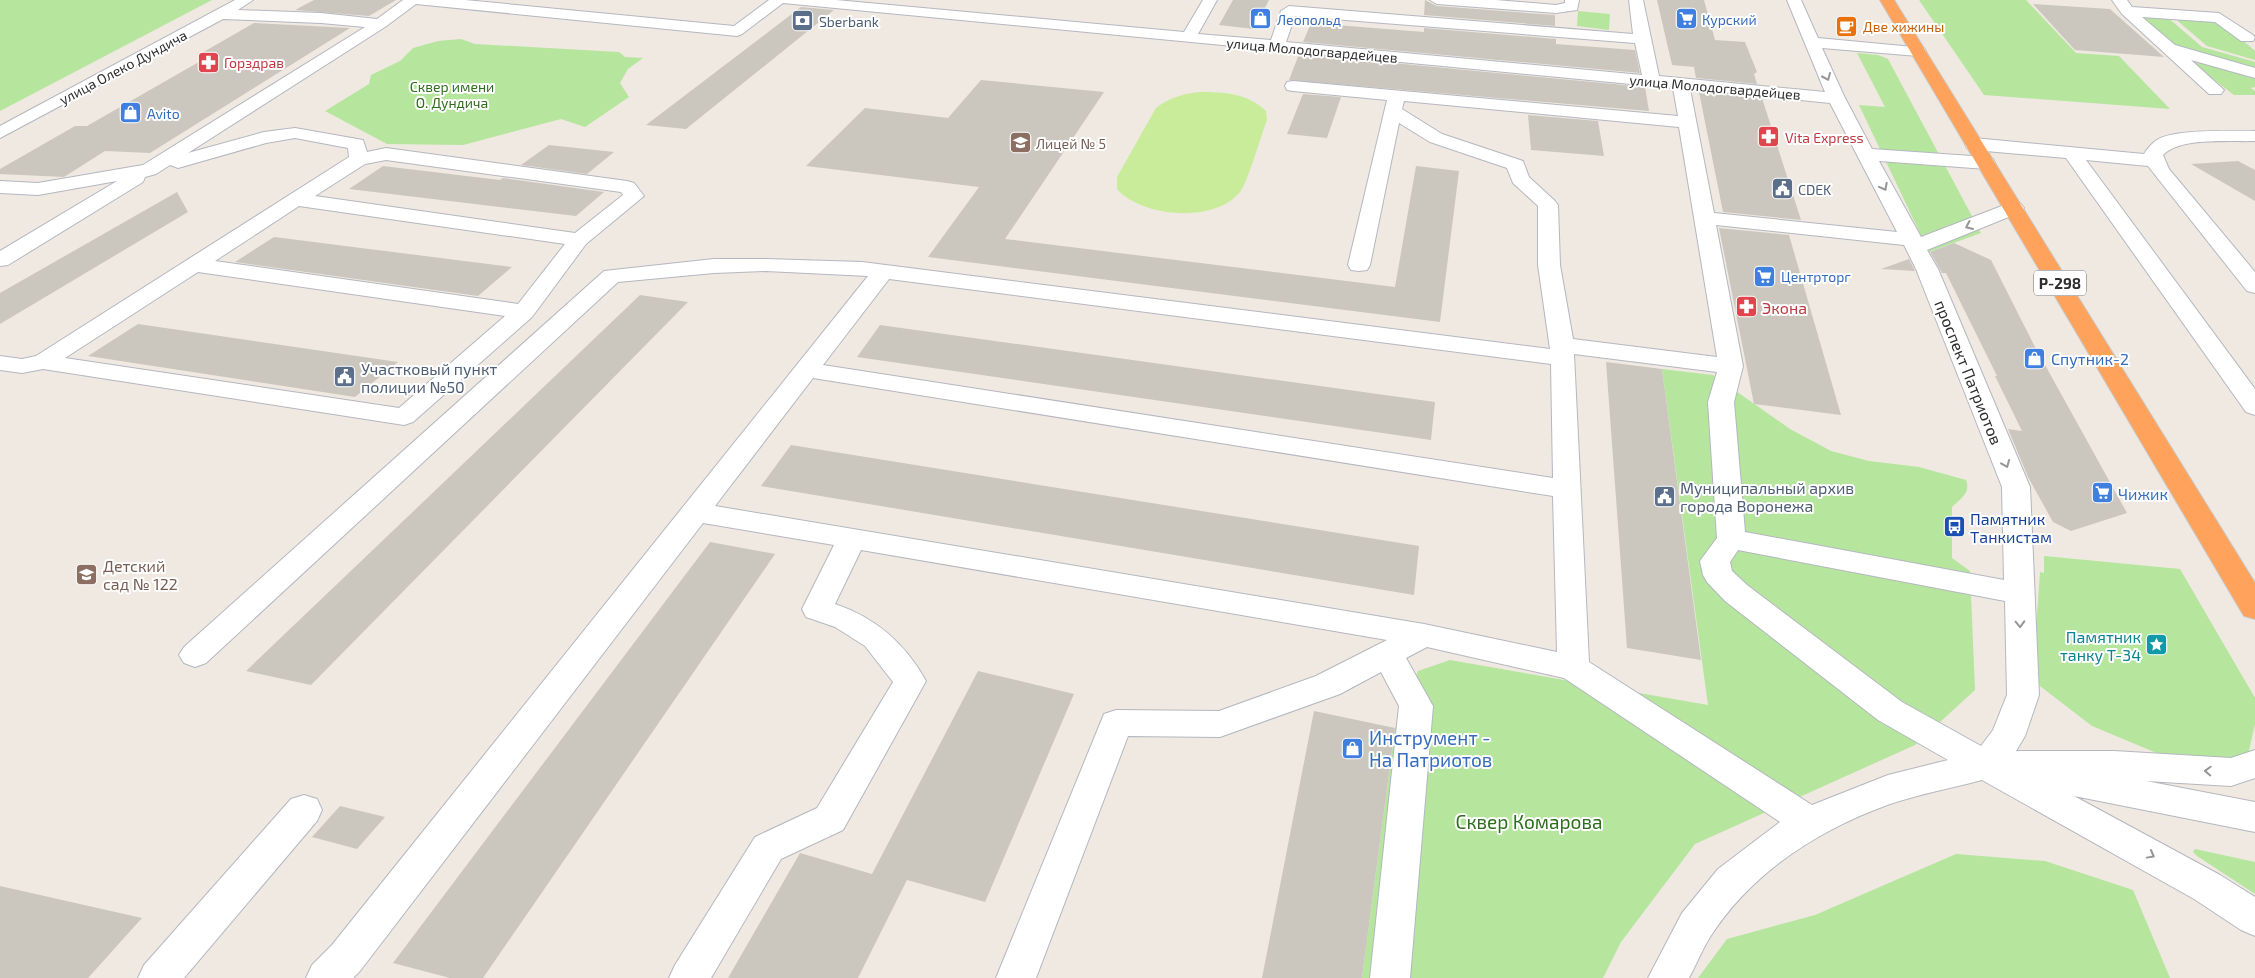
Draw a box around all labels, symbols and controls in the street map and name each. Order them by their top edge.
shop icon: Леопольд [1249,7,1273,31]
supermarket icon: Курский [1674,7,1698,31]
bank icon: Sberbank [791,9,815,33]
place label: Леопольд [1277,11,1341,28]
place label: Курский [1702,11,1757,28]
place label: Sberbank [819,13,879,30]
cafe icon: Две хижины [1835,14,1859,38]
place label: Две хижины [1863,18,1944,35]
street label: улица Олеко Дундича [56,26,190,108]
street label: улица Молодогвардейцев [1226,34,1398,66]
pharmacy icon: Горздрав [196,50,220,74]
place label: Горздрав [224,54,284,71]
street label: улица Молодогвардейцев [1629,71,1801,103]
one-way arrow [1820,72,1831,81]
park label: Сквер имени О. Дундича [410,78,494,111]
shop icon: Avito [119,101,143,125]
place label: Avito [147,105,180,122]
pharmacy icon: Vita Express [1757,125,1781,149]
place label: Vita Express [1785,129,1864,146]
school or university icon: Лицей № 5 [1008,131,1032,155]
place label: Лицей № 5 [1036,135,1106,152]
public building icon: CDEK [1770,177,1794,201]
place label: CDEK [1798,181,1832,198]
one-way arrow [1878,182,1888,191]
one-way arrow [1965,220,1974,231]
supermarket icon: Центрторг [1753,264,1777,288]
place label: Центрторг [1781,268,1851,285]
road number: Р-298 [2034,270,2086,296]
pharmacy icon: Экона [1734,295,1758,319]
street label: проспект Патриотов [1931,297,2007,447]
place label: Экона [1762,298,1807,317]
shop icon: Спутник-2 [2023,346,2047,370]
place label: Спутник-2 [2051,349,2129,369]
place label: Участковый пункт полиции №50 [361,359,497,396]
public building icon: Участковый пункт полиции №50 [333,365,357,389]
one-way arrow [2001,459,2011,467]
place label: Муниципальный архив города Воронежа [1680,478,1854,515]
supermarket icon: Чижик [2090,481,2114,505]
public building icon: Муниципальный архив города Воронежа [1652,484,1676,508]
place label: Чижик [2118,484,2168,503]
place label: Памятник Танкистам [1970,509,2052,546]
bus stop icon: Памятник Танкистам [1942,515,1966,539]
place label: Детский сад № 122 [103,556,178,593]
school or university icon: Детский сад № 122 [75,562,99,586]
one-way arrow [2015,620,2025,628]
place label: Памятник танку Т-34 [2060,627,2141,665]
place icon: Памятник танку Т-34 [2145,633,2169,657]
place label: Инструмент - На Патриотов [1369,726,1492,771]
shop icon: Инструмент - На Патриотов [1341,736,1365,760]
one-way arrow [2203,766,2211,776]
park label: Сквер Комарова [1456,810,1602,833]
one-way arrow [2145,849,2154,859]

